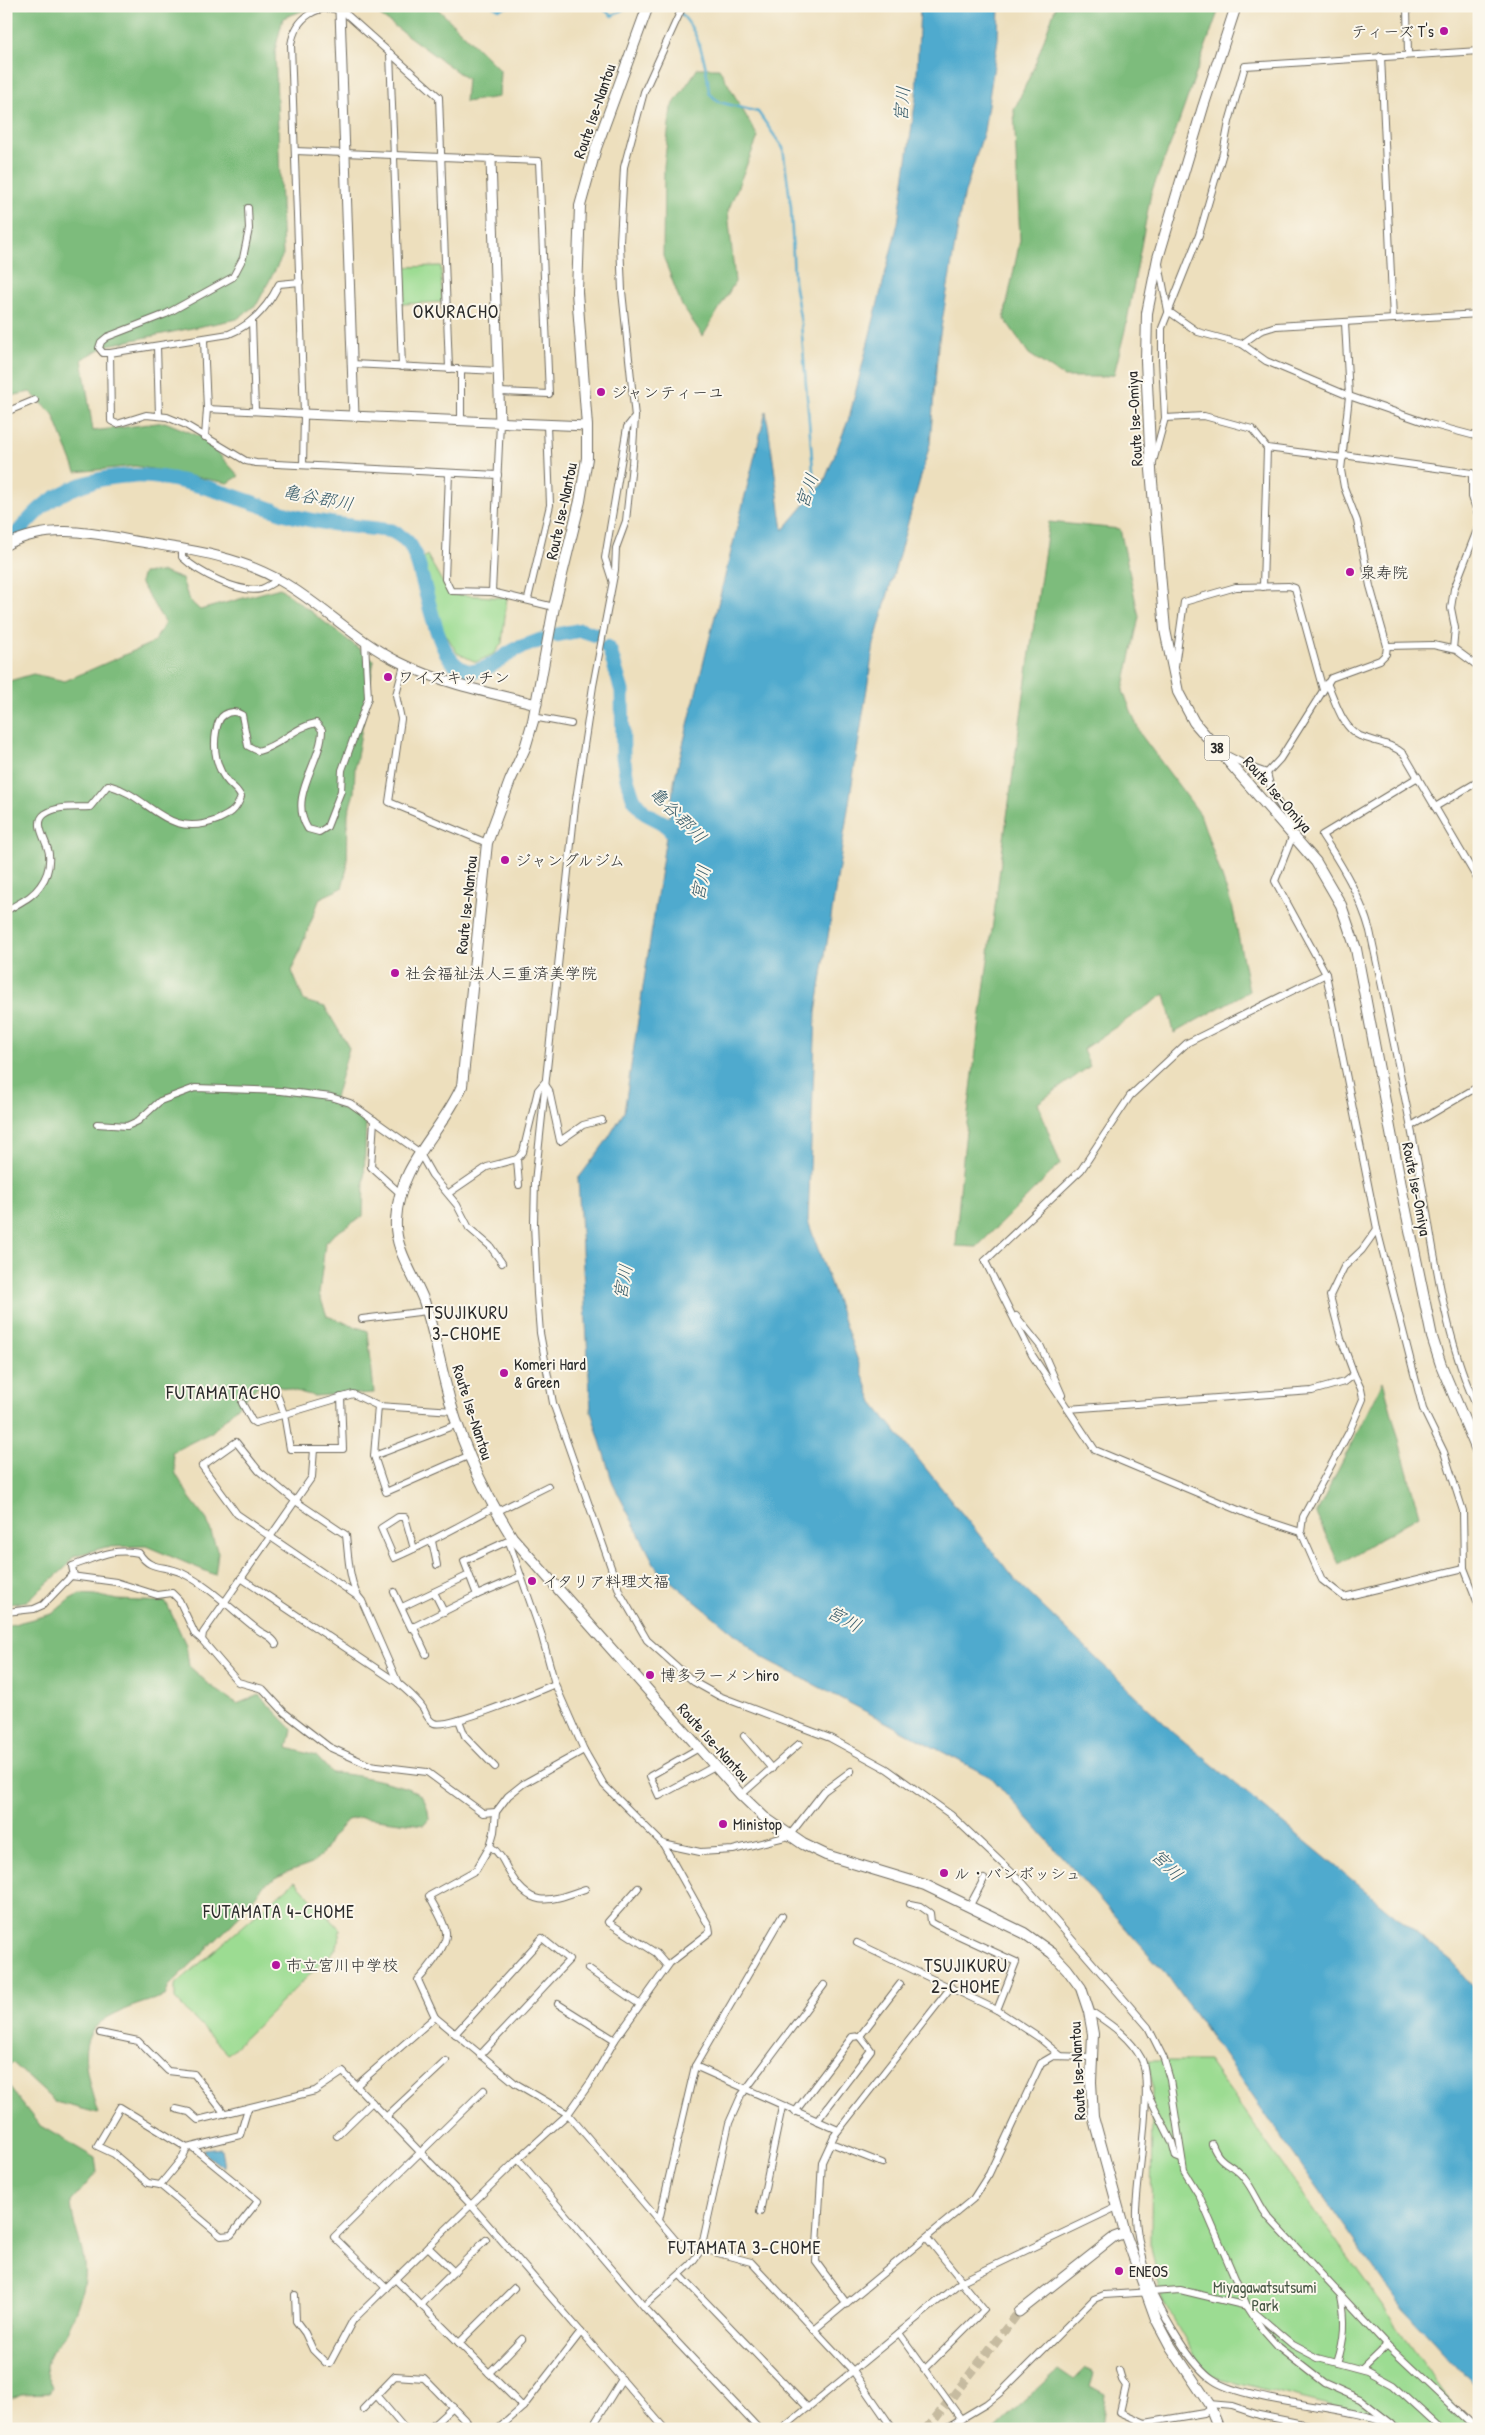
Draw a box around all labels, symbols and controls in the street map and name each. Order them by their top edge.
place label: ティーズ T's [1351,20,1434,42]
marker: ティーズ T's [1438,25,1450,37]
street label: Route Ise-Nantou [568,60,621,161]
water label: 宮川 [887,85,916,123]
district label: OKURACHO [413,298,499,324]
street label: Route Ise-Omiya [1121,371,1147,467]
place label: ジャンティーユ [611,381,724,403]
marker: ジャンティーユ [595,386,607,398]
street label: Route Ise-Nantou [540,460,582,562]
water label: 宮川 [789,470,824,512]
water label: 亀谷郡川 [280,478,356,517]
place label: 泉寿院 [1360,561,1408,583]
marker: 泉寿院 [1344,566,1356,578]
place label: ワイズキッチン [398,666,510,688]
marker: ワイズキッチン [382,671,394,683]
road number: 38 [1204,736,1230,760]
street label: Route Ise-Omiya [1239,751,1317,837]
water label: 亀谷郡川 [644,780,713,849]
place label: ジャングルジム [515,849,625,871]
street label: Route Ise-Nantou [450,854,482,955]
marker: ジャングルジム [499,854,511,866]
water label: 宮川 [684,863,717,903]
place label: 社会福祉法人三重済美学院 [405,962,597,984]
marker: 社会福祉法人三重済美学院 [389,967,401,979]
street label: Route Ise-Omiya [1397,1140,1437,1238]
water label: 宮川 [607,1262,638,1302]
district label: TSUJIKURU 3-CHOME [425,1300,509,1346]
place label: Komeri Hard & Green [514,1353,586,1393]
street label: Route Ise-Nantou [447,1362,499,1463]
marker: Komeri Hard & Green [498,1367,510,1379]
district label: FUTAMATACHO [165,1379,282,1405]
place label: イタリア料理文福 [542,1570,669,1592]
marker: イタリア料理文福 [526,1575,538,1587]
water label: 宮川 [822,1599,866,1638]
place label: 博多ラーメンhiro [660,1664,779,1686]
marker: 博多ラーメンhiro [644,1669,656,1681]
street label: Route Ise-Nantou [673,1698,756,1787]
place label: Ministop [733,1813,782,1835]
marker: Ministop [717,1818,729,1830]
water label: 宮川 [1146,1843,1189,1886]
place label: ル・バンボッシュ [954,1862,1081,1884]
marker: ル・バンボッシュ [938,1867,950,1879]
district label: FUTAMATA 4-CHOME [202,1899,355,1924]
district label: TSUJIKURU 2-CHOME [924,1953,1008,1999]
place label: 市立宮川中学校 [286,1954,398,1976]
marker: 市立宮川中学校 [270,1959,282,1971]
street label: Route Ise-Nantou [1063,2021,1091,2121]
district label: FUTAMATA 3-CHOME [668,2235,822,2260]
place label: ENEOS [1129,2260,1169,2282]
marker: ENEOS [1113,2265,1125,2277]
park label: Miyagawatsutsumi Park [1213,2276,1317,2316]

